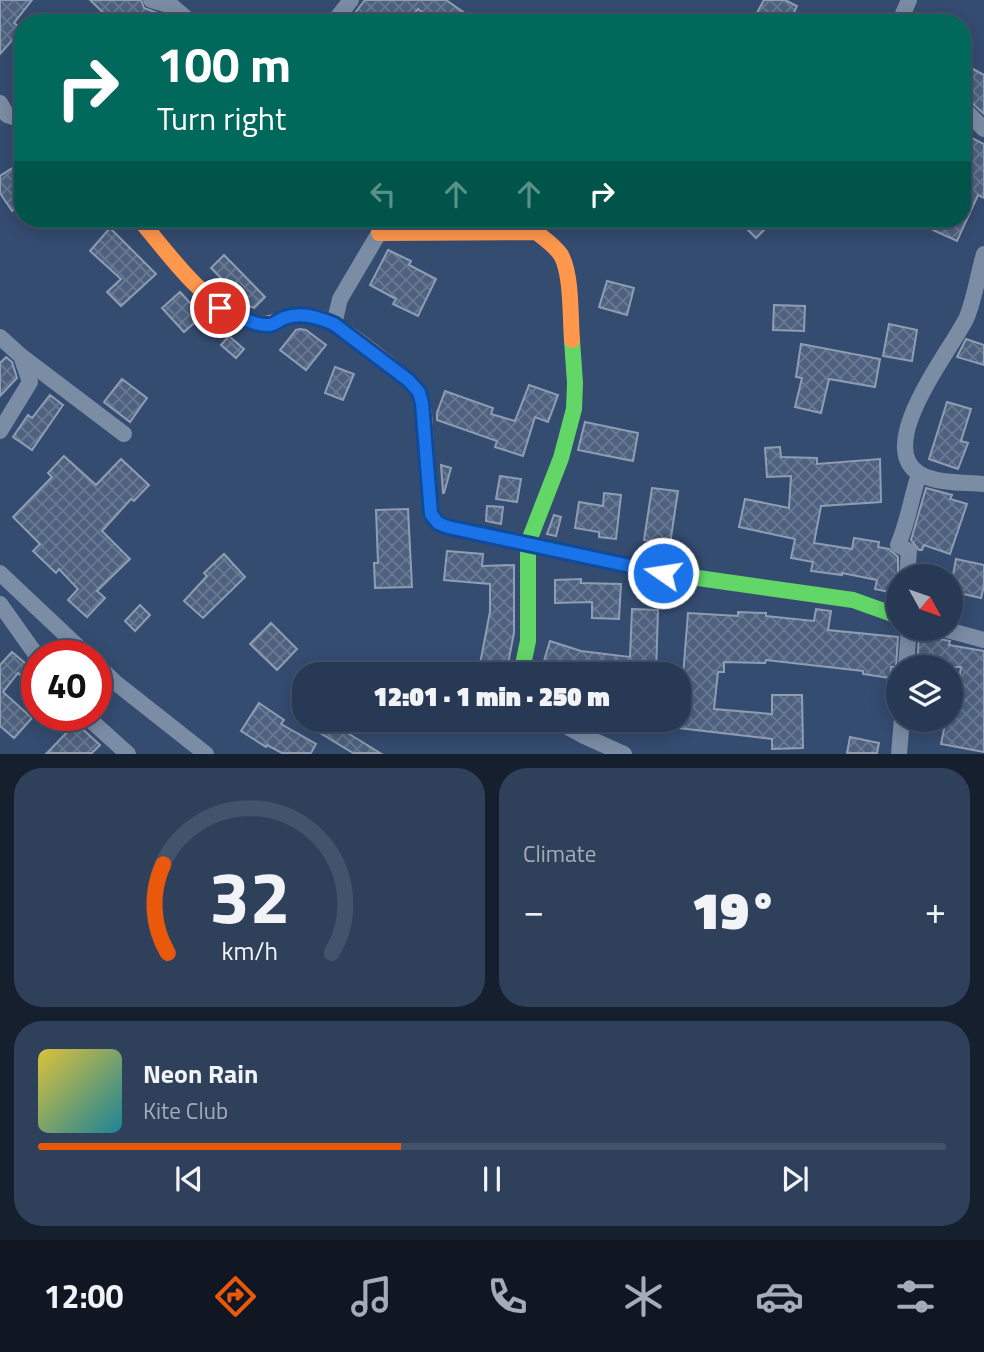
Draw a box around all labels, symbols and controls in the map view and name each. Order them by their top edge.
text: 100 m [157,26,291,101]
icon: right [42,42,133,133]
text: Turn right [157,94,286,142]
icon: left [364,175,402,213]
icon: ahead [437,175,475,213]
icon: ahead [510,175,548,213]
icon: right [583,175,621,213]
pin [190,278,250,338]
icon: arrive [201,289,239,327]
position arrow [626,536,700,610]
north arrow [886,564,962,640]
map controls [886,564,963,732]
speed limit sign: 40 [21,640,112,731]
button: layers [886,655,963,732]
text: 12:01 · 1 min · 250 m [373,677,610,716]
text: Climate [523,836,596,871]
text: 32 [209,842,290,952]
text: 19° [692,870,777,949]
text: − [523,881,544,939]
text: + [925,881,946,939]
text: km/h [221,932,278,970]
text: Neon Rain [143,1054,258,1093]
text: Kite Club [143,1093,228,1128]
icon: previous [170,1160,208,1198]
icon: pause [473,1160,511,1198]
icon: next [776,1160,814,1198]
text: 12:00 [44,1272,123,1320]
icon: directions [211,1272,260,1321]
icon: music [347,1272,396,1321]
icon: phone [483,1272,532,1321]
icon: climate [619,1272,668,1321]
icon: car [755,1272,804,1321]
icon: filters [891,1272,940,1321]

